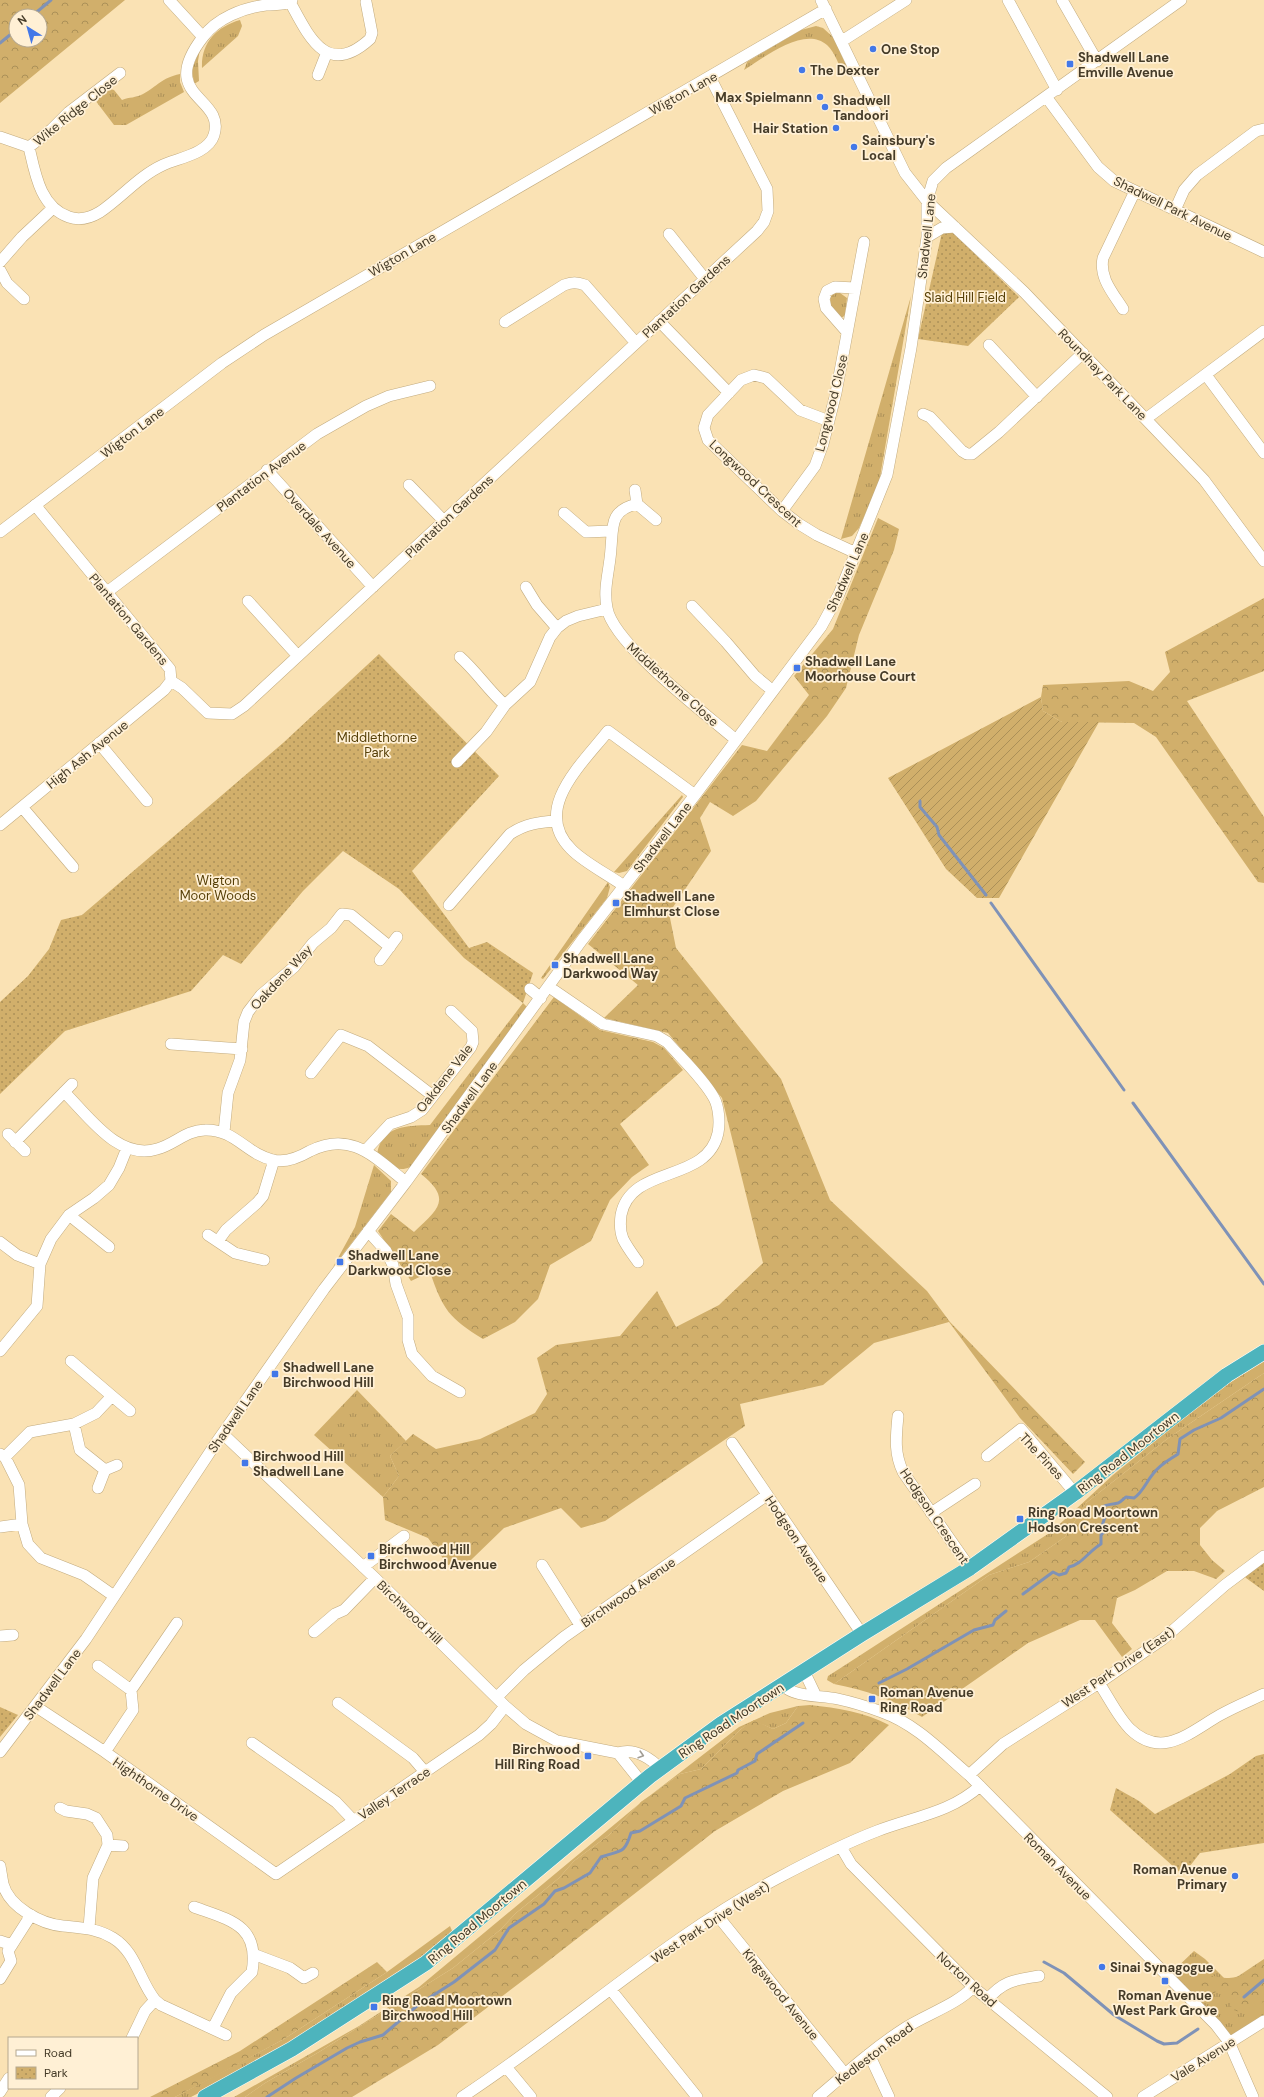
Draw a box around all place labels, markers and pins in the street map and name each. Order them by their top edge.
place label: One Stop [881,41,940,58]
marker: One Stop [868,44,878,54]
place label: Shadwell Lane Emville Avenue [1078,49,1174,81]
marker: Shadwell Lane Emville Avenue [1065,59,1075,69]
place label: The Dexter [810,62,880,79]
marker: The Dexter [797,65,807,75]
place label: Max Spielmann [715,89,812,106]
marker: Max Spielmann [815,92,825,102]
place label: Shadwell Tandoori [833,92,890,124]
marker: Shadwell Tandoori [820,102,830,112]
place label: Hair Station [753,120,828,137]
marker: Hair Station [831,123,841,133]
place label: Sainsbury's Local [862,132,935,164]
marker: Sainsbury's Local [849,142,859,152]
place label: Shadwell Lane Moorhouse Court [805,653,916,685]
marker: Shadwell Lane Moorhouse Court [792,663,802,673]
place label: Shadwell Lane Elmhurst Close [624,888,720,920]
marker: Shadwell Lane Elmhurst Close [611,898,621,908]
place label: Shadwell Lane Darkwood Way [563,950,658,982]
marker: Shadwell Lane Darkwood Way [550,960,560,970]
place label: Shadwell Lane Darkwood Close [348,1247,451,1279]
marker: Shadwell Lane Darkwood Close [335,1257,345,1267]
place label: Shadwell Lane Birchwood Hill [283,1359,374,1391]
marker: Shadwell Lane Birchwood Hill [270,1369,280,1379]
place label: Birchwood Hill Shadwell Lane [253,1448,344,1480]
marker: Birchwood Hill Shadwell Lane [240,1458,250,1468]
place label: Ring Road Moortown Hodson Crescent [1028,1504,1158,1536]
marker: Ring Road Moortown Hodson Crescent [1015,1514,1025,1524]
place label: Birchwood Hill Birchwood Avenue [379,1541,497,1573]
marker: Birchwood Hill Birchwood Avenue [366,1551,376,1561]
place label: Roman Avenue Ring Road [880,1684,974,1716]
marker: Roman Avenue Ring Road [867,1694,877,1704]
place label: Birchwood Hill Ring Road [495,1741,580,1773]
marker: Birchwood Hill Ring Road [583,1751,593,1761]
place label: Roman Avenue Primary [1133,1861,1227,1893]
marker: Roman Avenue Primary [1230,1871,1240,1881]
place label: Sinai Synagogue [1110,1959,1214,1976]
marker: Sinai Synagogue [1097,1962,1107,1972]
marker: Roman Avenue West Park Grove [1160,1976,1170,1986]
place label: Roman Avenue West Park Grove [1113,1987,1217,2019]
place label: Ring Road Moortown Birchwood Hill [382,1992,512,2024]
marker: Ring Road Moortown Birchwood Hill [369,2002,379,2012]

